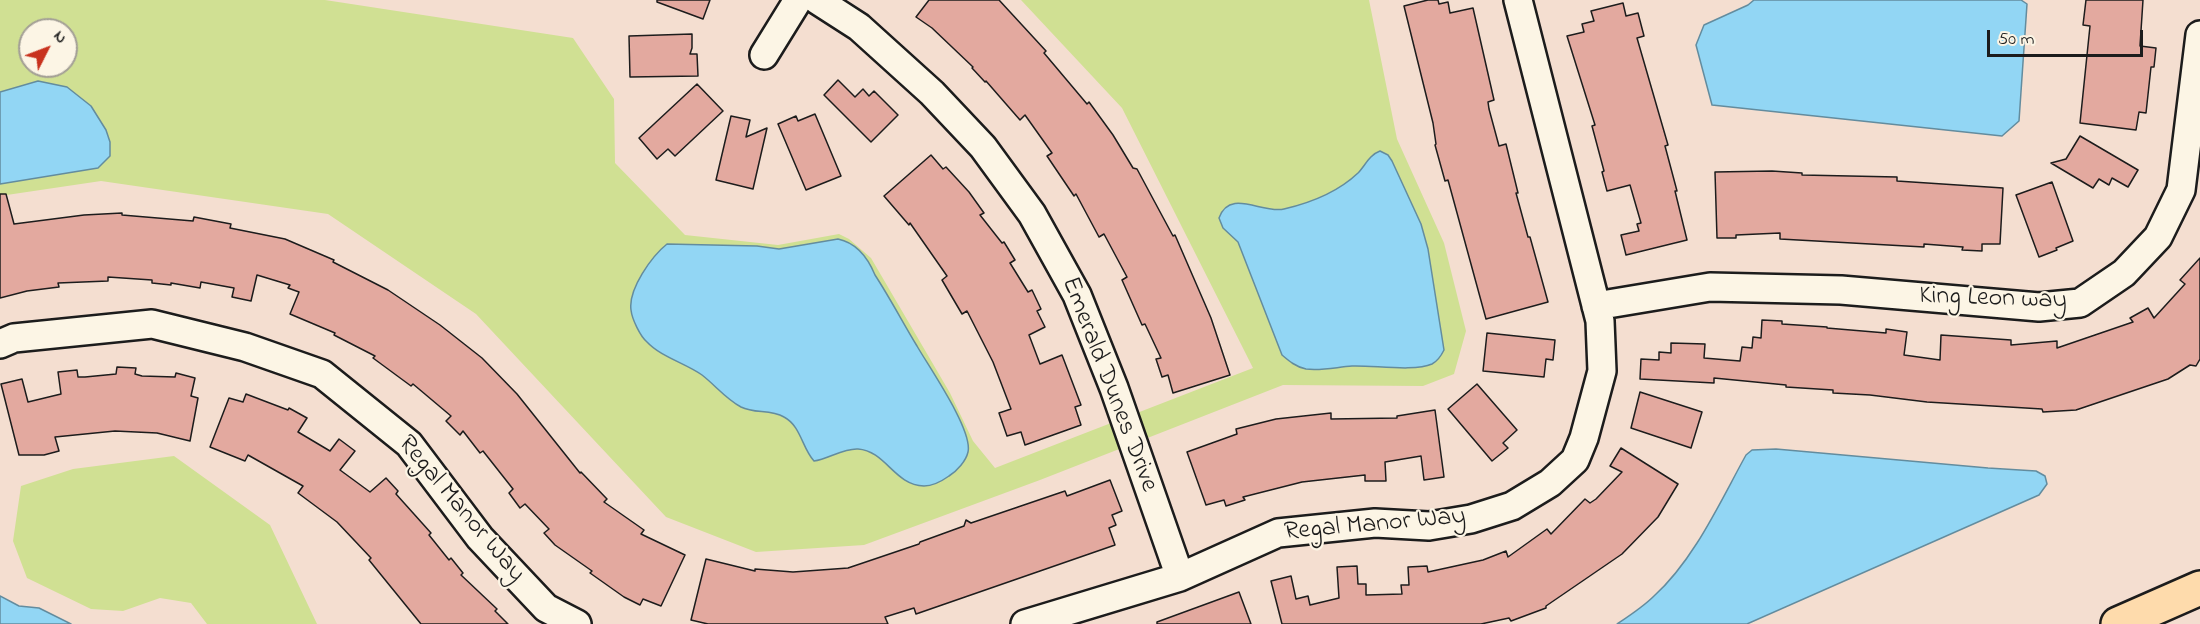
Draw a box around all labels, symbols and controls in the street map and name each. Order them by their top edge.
north arrow [18,18,78,78]
scale bar [1990,18,2146,56]
text: N [47,25,72,49]
text: 50 m [1998,27,2035,53]
street label: Emerald Dunes Drive [1053,273,1163,497]
street label: King Leon way [1919,282,2067,318]
street label: Regal Manor Way [390,430,530,590]
street label: Regal Manor Way [1283,503,1467,549]

